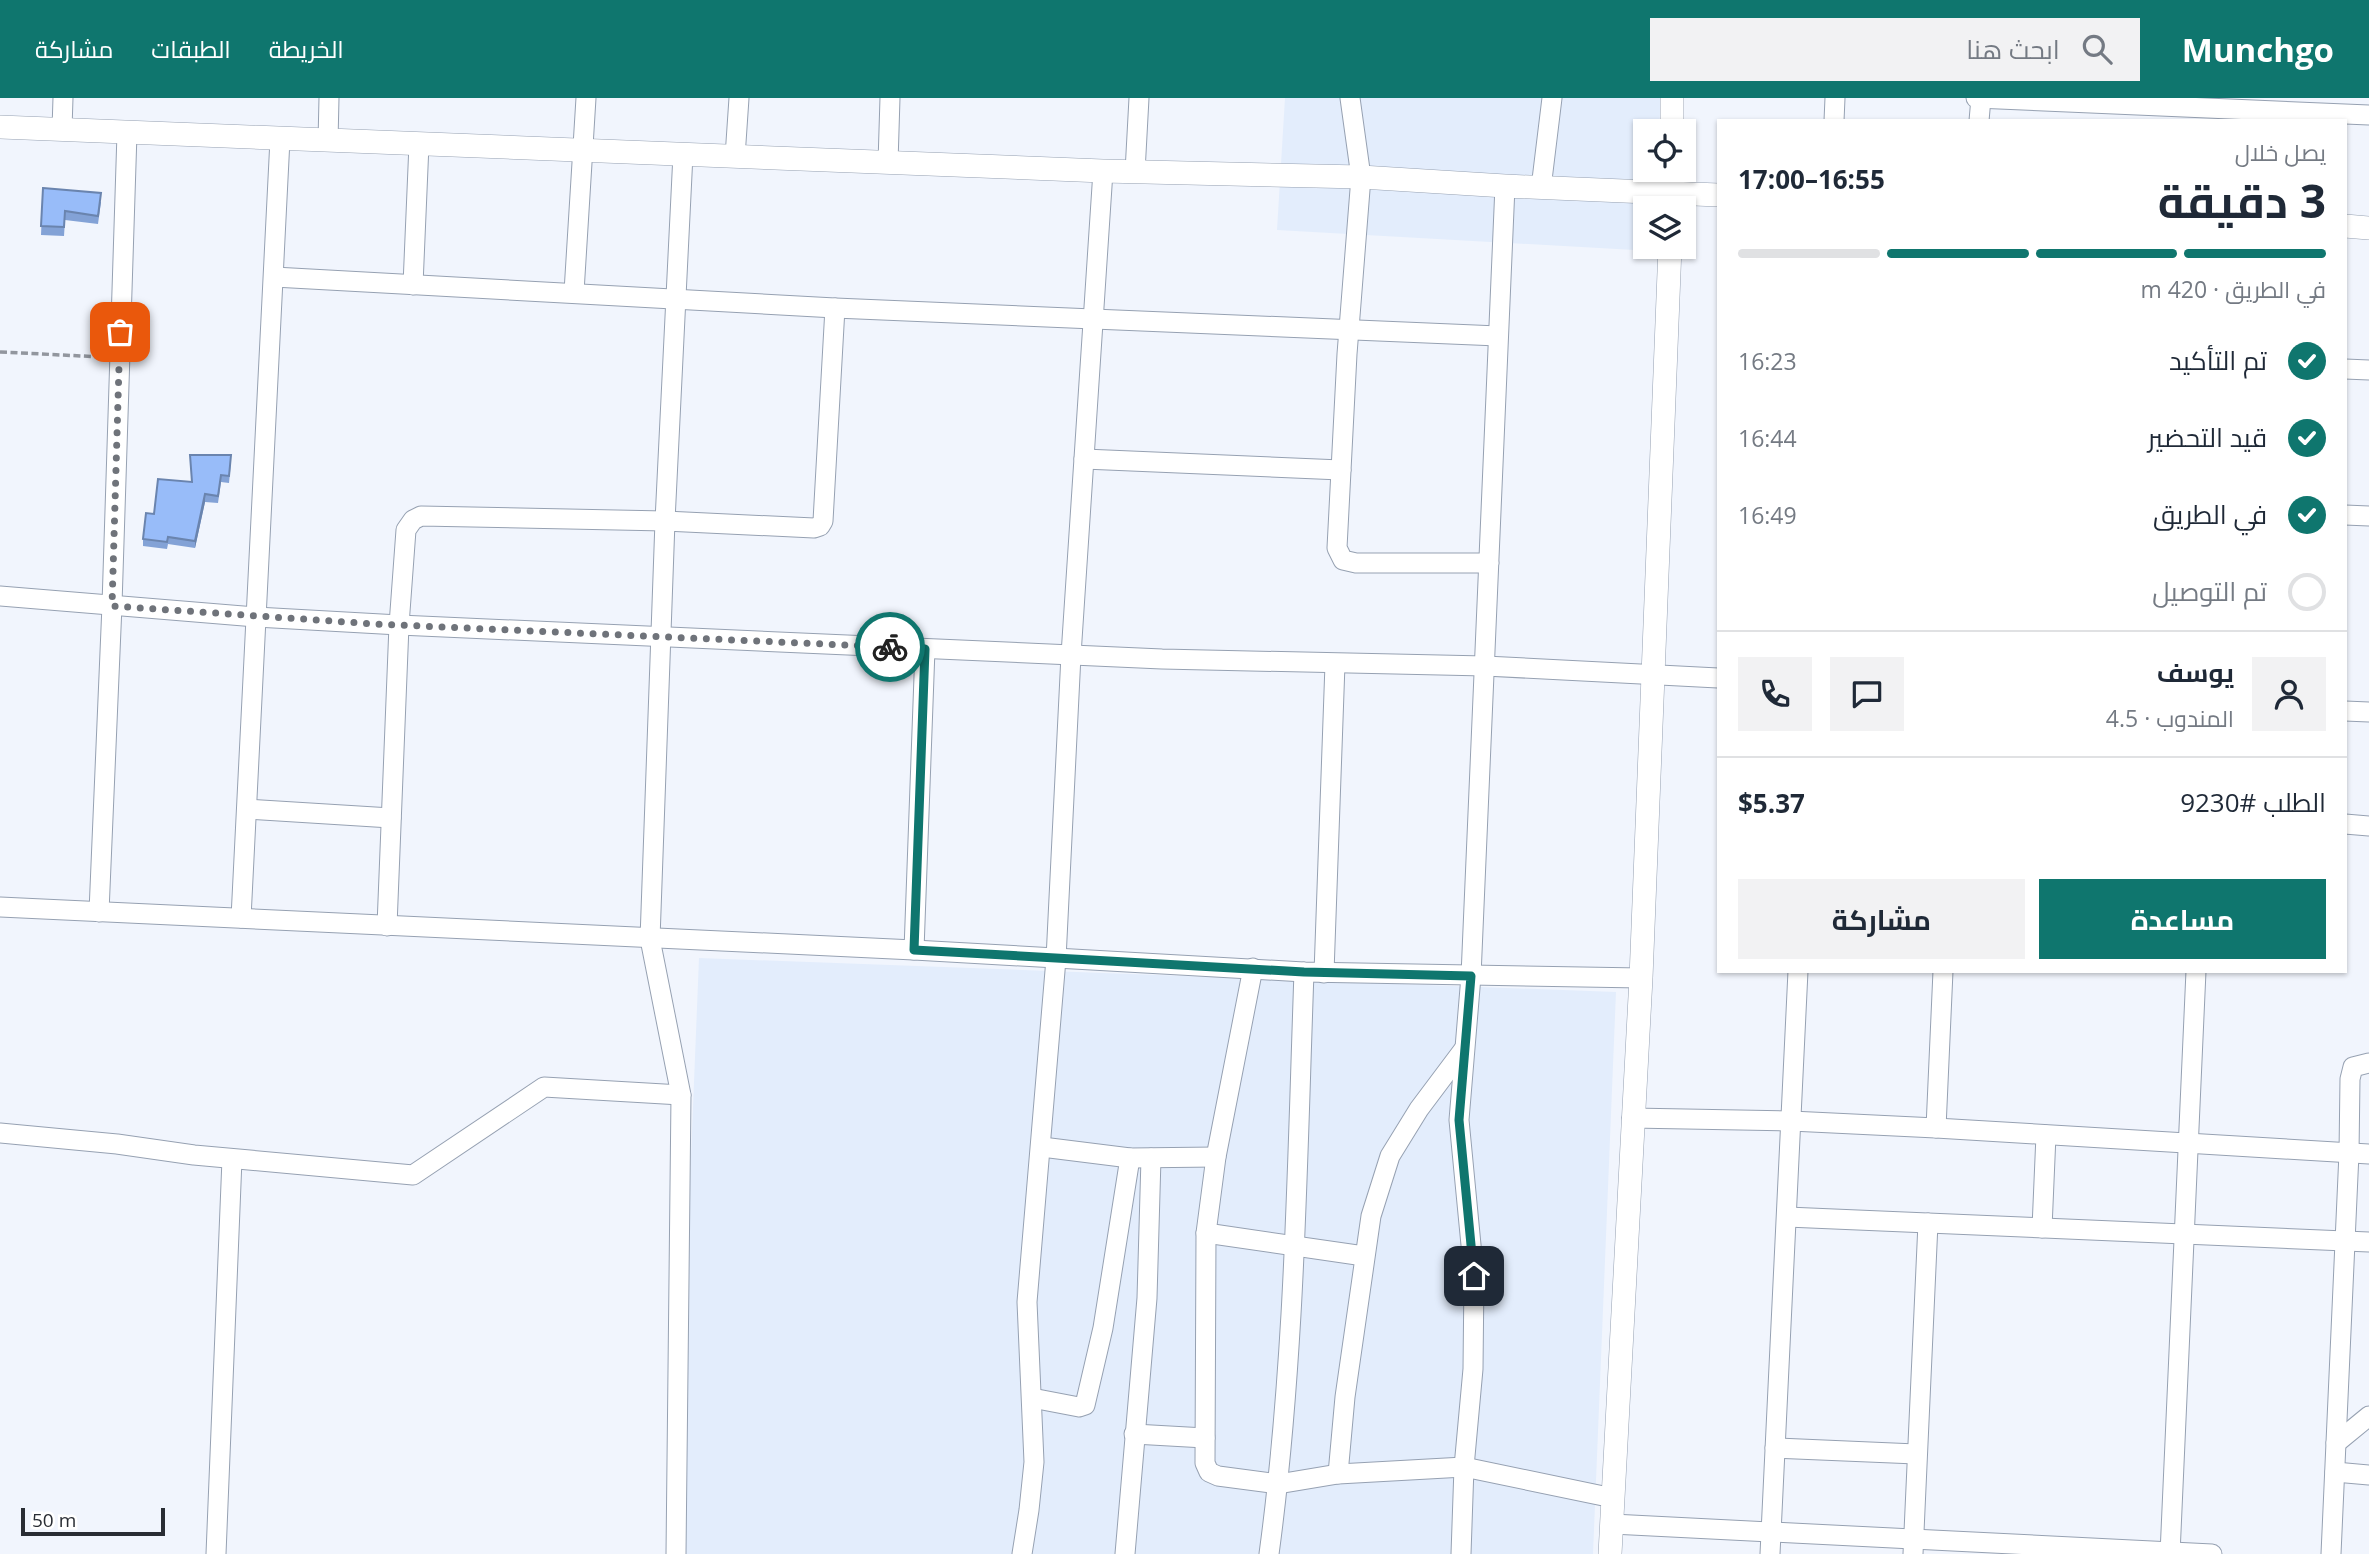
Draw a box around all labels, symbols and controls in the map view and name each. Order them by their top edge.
search box [1650,18,2140,81]
text: Munchgo [2182,27,2334,72]
icon: search [2078,30,2116,68]
text: ابحث هنا [1966,31,2060,67]
text: مشاركة [35,32,113,65]
text: الطبقات [151,32,231,65]
text: الخريطة [269,32,344,65]
map controls [1633,119,1696,259]
button: locate [1633,119,1696,182]
text: يصل خلال [2235,136,2326,168]
text: 16:55–17:00 [1738,161,1885,197]
text: 3 دقيقة [2158,169,2326,231]
button: layers [1633,196,1696,259]
text: في الطريق · 420 m [2140,273,2326,305]
pin [90,302,150,362]
icon: bag [101,313,139,351]
text: تم التأكيد [2169,342,2267,378]
icon: check [2288,342,2326,380]
text: 16:23 [1738,345,1797,377]
text: قيد التحضير [2148,419,2267,455]
icon: check [2288,419,2326,457]
text: 16:44 [1738,422,1797,454]
text: في الطريق [2153,496,2267,532]
icon: check [2288,496,2326,534]
text: 16:49 [1738,499,1797,531]
text: تم التوصيل [2152,573,2267,609]
courier [855,612,925,682]
icon: bike [871,628,909,666]
text: يوسف [2157,654,2234,690]
button: phone [1738,657,1812,731]
button: chat [1830,657,1904,731]
button: person [2252,657,2326,731]
text: المندوب · 4.5 [2106,702,2234,734]
text: الطلب #9230 [2180,784,2326,820]
text: $5.37 [1738,785,1805,821]
button: مشاركة [1738,879,2025,959]
button: مساعدة [2039,879,2326,959]
pin [1444,1246,1504,1306]
icon: home [1455,1257,1493,1295]
scale bar [21,1505,164,1537]
text: 50 m [32,1507,76,1533]

